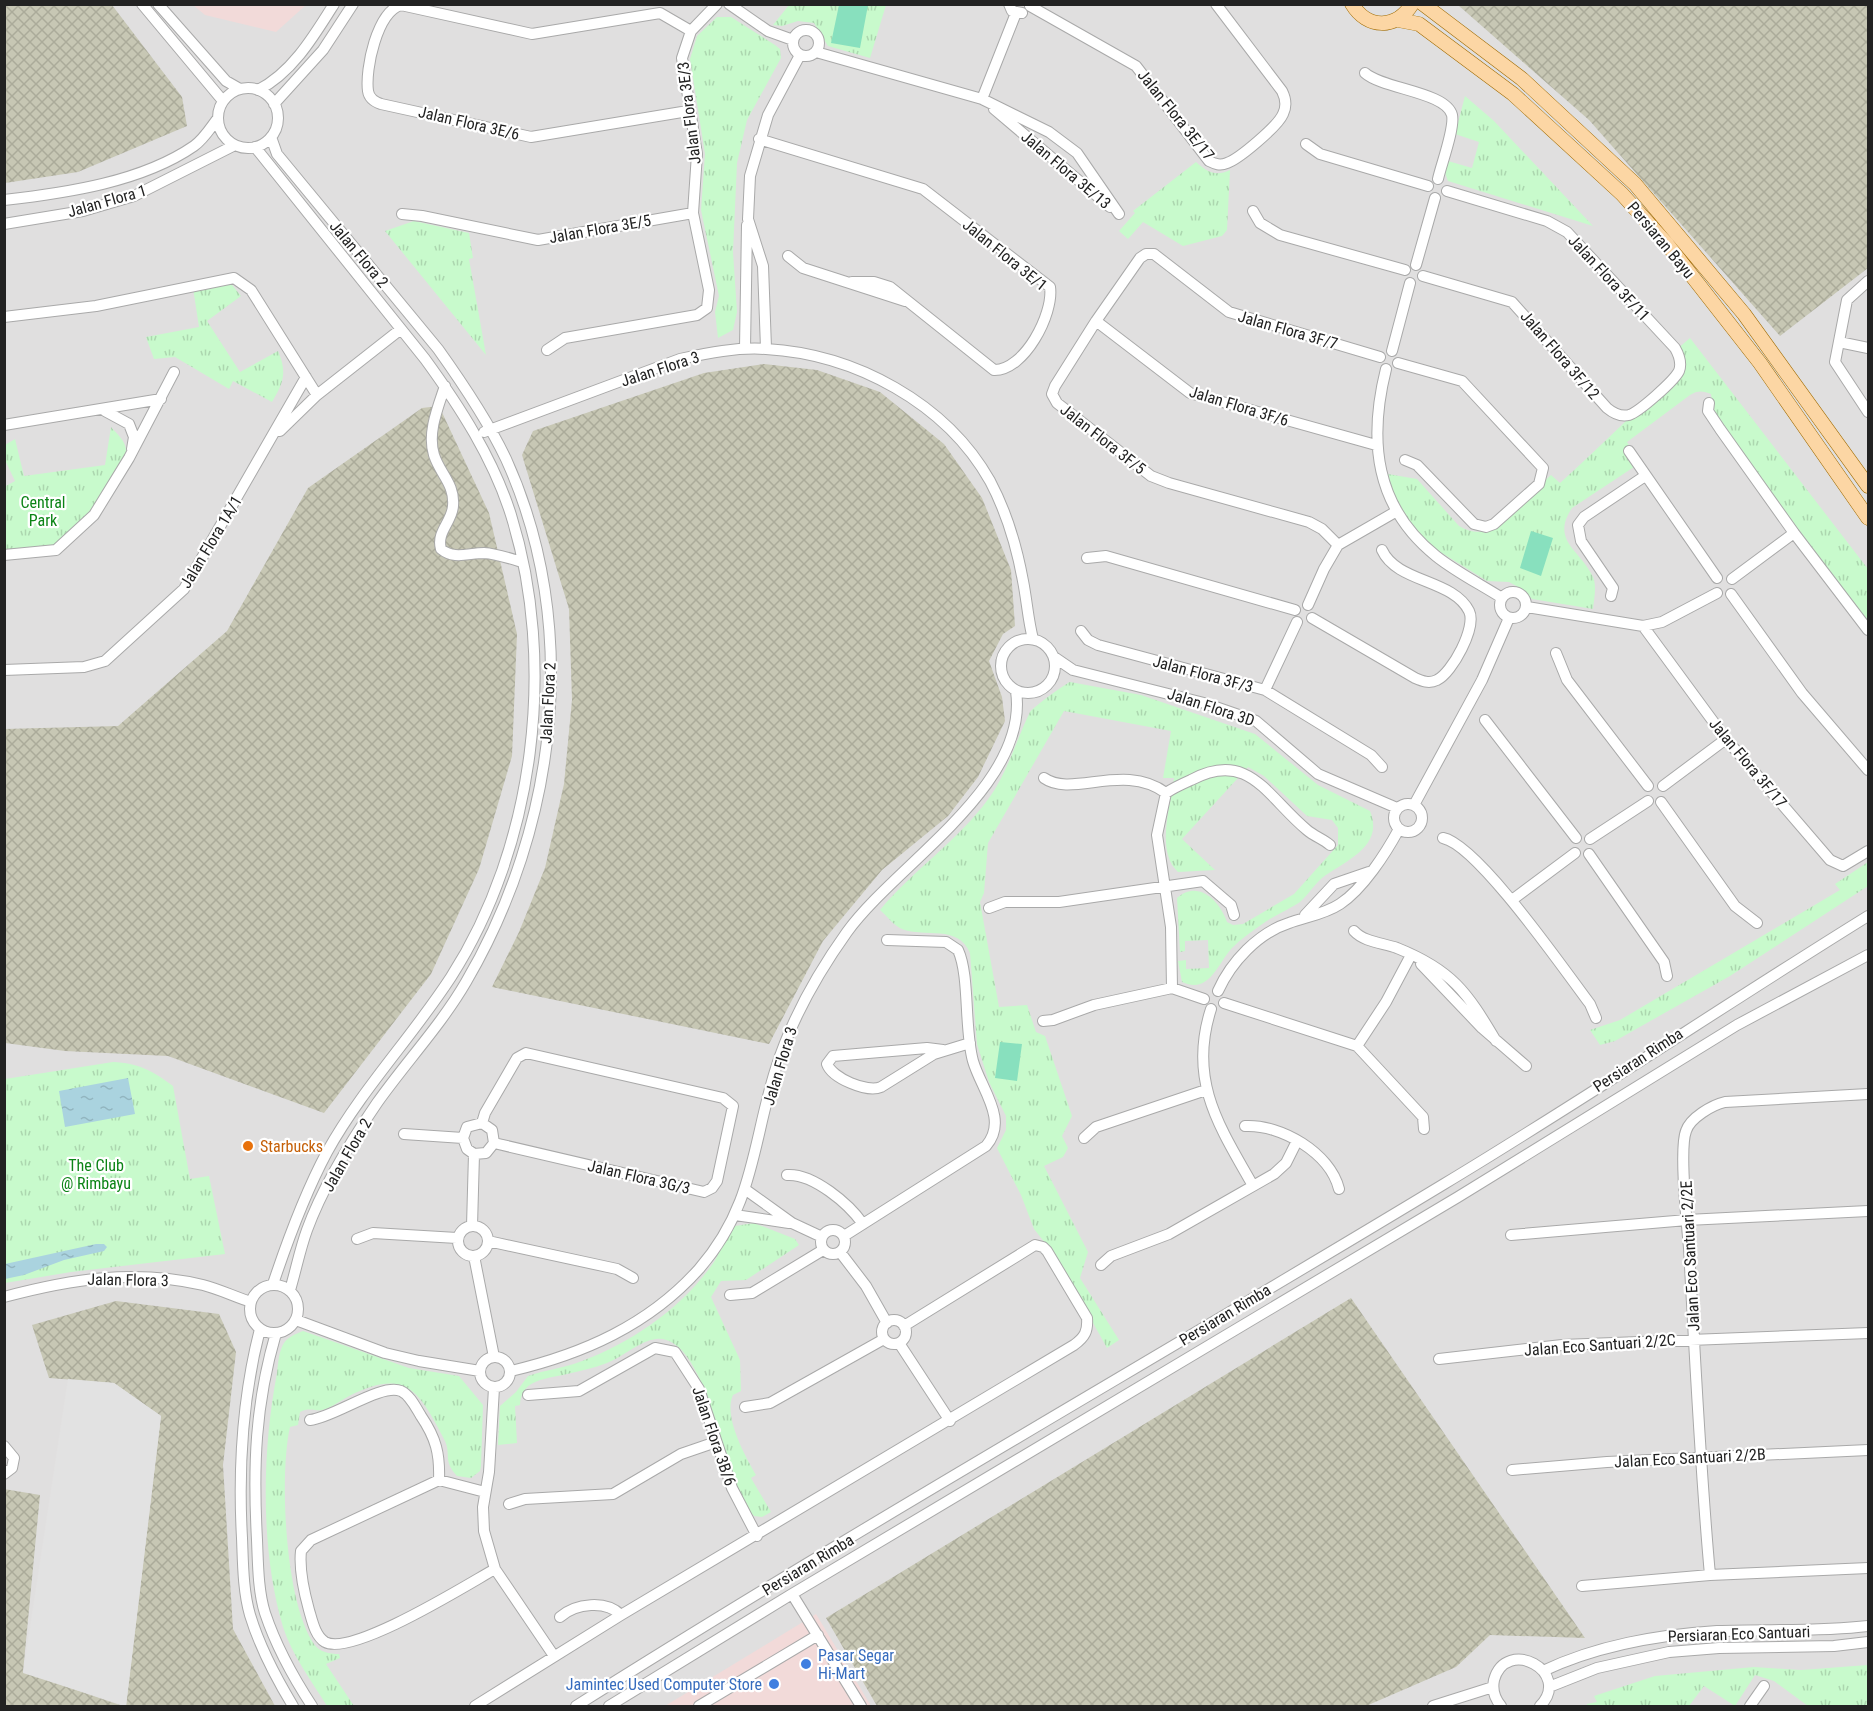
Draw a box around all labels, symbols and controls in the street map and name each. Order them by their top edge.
street label: Jalan Flora 3E/3 [673,61,705,165]
street label: Jalan Flora 3E/17 [1134,66,1218,164]
street label: Jalan Flora 3E/6 [417,102,521,144]
street label: Jalan Flora 3E/13 [1017,127,1115,213]
street label: Jalan Flora 1 [65,181,149,221]
street label: Persiaran Bayu [1623,198,1699,282]
street label: Jalan Flora 3E/5 [548,211,653,247]
street label: Jalan Flora 3E/1 [959,215,1051,295]
street label: Jalan Flora 2 [326,217,392,291]
street label: Jalan Flora 3F/11 [1564,231,1654,325]
street label: Jalan Flora 3F/7 [1236,307,1340,353]
street label: Jalan Flora 3F/12 [1516,307,1604,403]
street label: Jalan Flora 3 [618,347,702,391]
street label: Jalan Flora 3F/6 [1187,382,1291,430]
street label: Jalan Flora 3F/5 [1057,400,1149,478]
street label: Jalan Flora 1A/1 [176,492,246,592]
park label: Central Park [21,493,65,530]
street label: Jalan Flora 3F/3 [1151,652,1255,696]
street label: Jalan Flora 2 [536,662,560,744]
street label: Jalan Flora 3D [1165,684,1257,730]
street label: Jalan Flora 3F/17 [1705,714,1791,812]
street label: Jalan Flora 3 [759,1024,801,1108]
street label: Persiaran Rimba [1590,1024,1686,1096]
street label: Jalan Flora 2 [318,1115,376,1195]
place label: Starbucks [260,1137,323,1156]
marker: Starbucks [241,1139,255,1153]
park label: The Club @ Rimbayu [61,1156,131,1193]
street label: Jalan Flora 3G/3 [586,1156,692,1198]
street label: Jalan Eco Santuari 2/2E [1677,1180,1703,1332]
street label: Jalan Flora 3 [87,1270,169,1290]
street label: Persiaran Rimba [1176,1280,1274,1350]
street label: Jalan Eco Santuari 2/2C [1524,1330,1676,1360]
street label: Jalan Flora 3B/6 [688,1384,740,1488]
street label: Jalan Eco Santuari 2/2B [1614,1445,1766,1471]
street label: Persiaran Rimba [759,1530,857,1600]
street label: Persiaran Eco Santuari [1667,1622,1811,1646]
place label: Pasar Segar Hi-Mart [818,1646,894,1683]
marker: Pasar Segar Hi-Mart [799,1657,813,1671]
place label: Jamintec Used Computer Store [566,1675,762,1694]
marker: Jamintec Used Computer Store [767,1677,781,1691]

